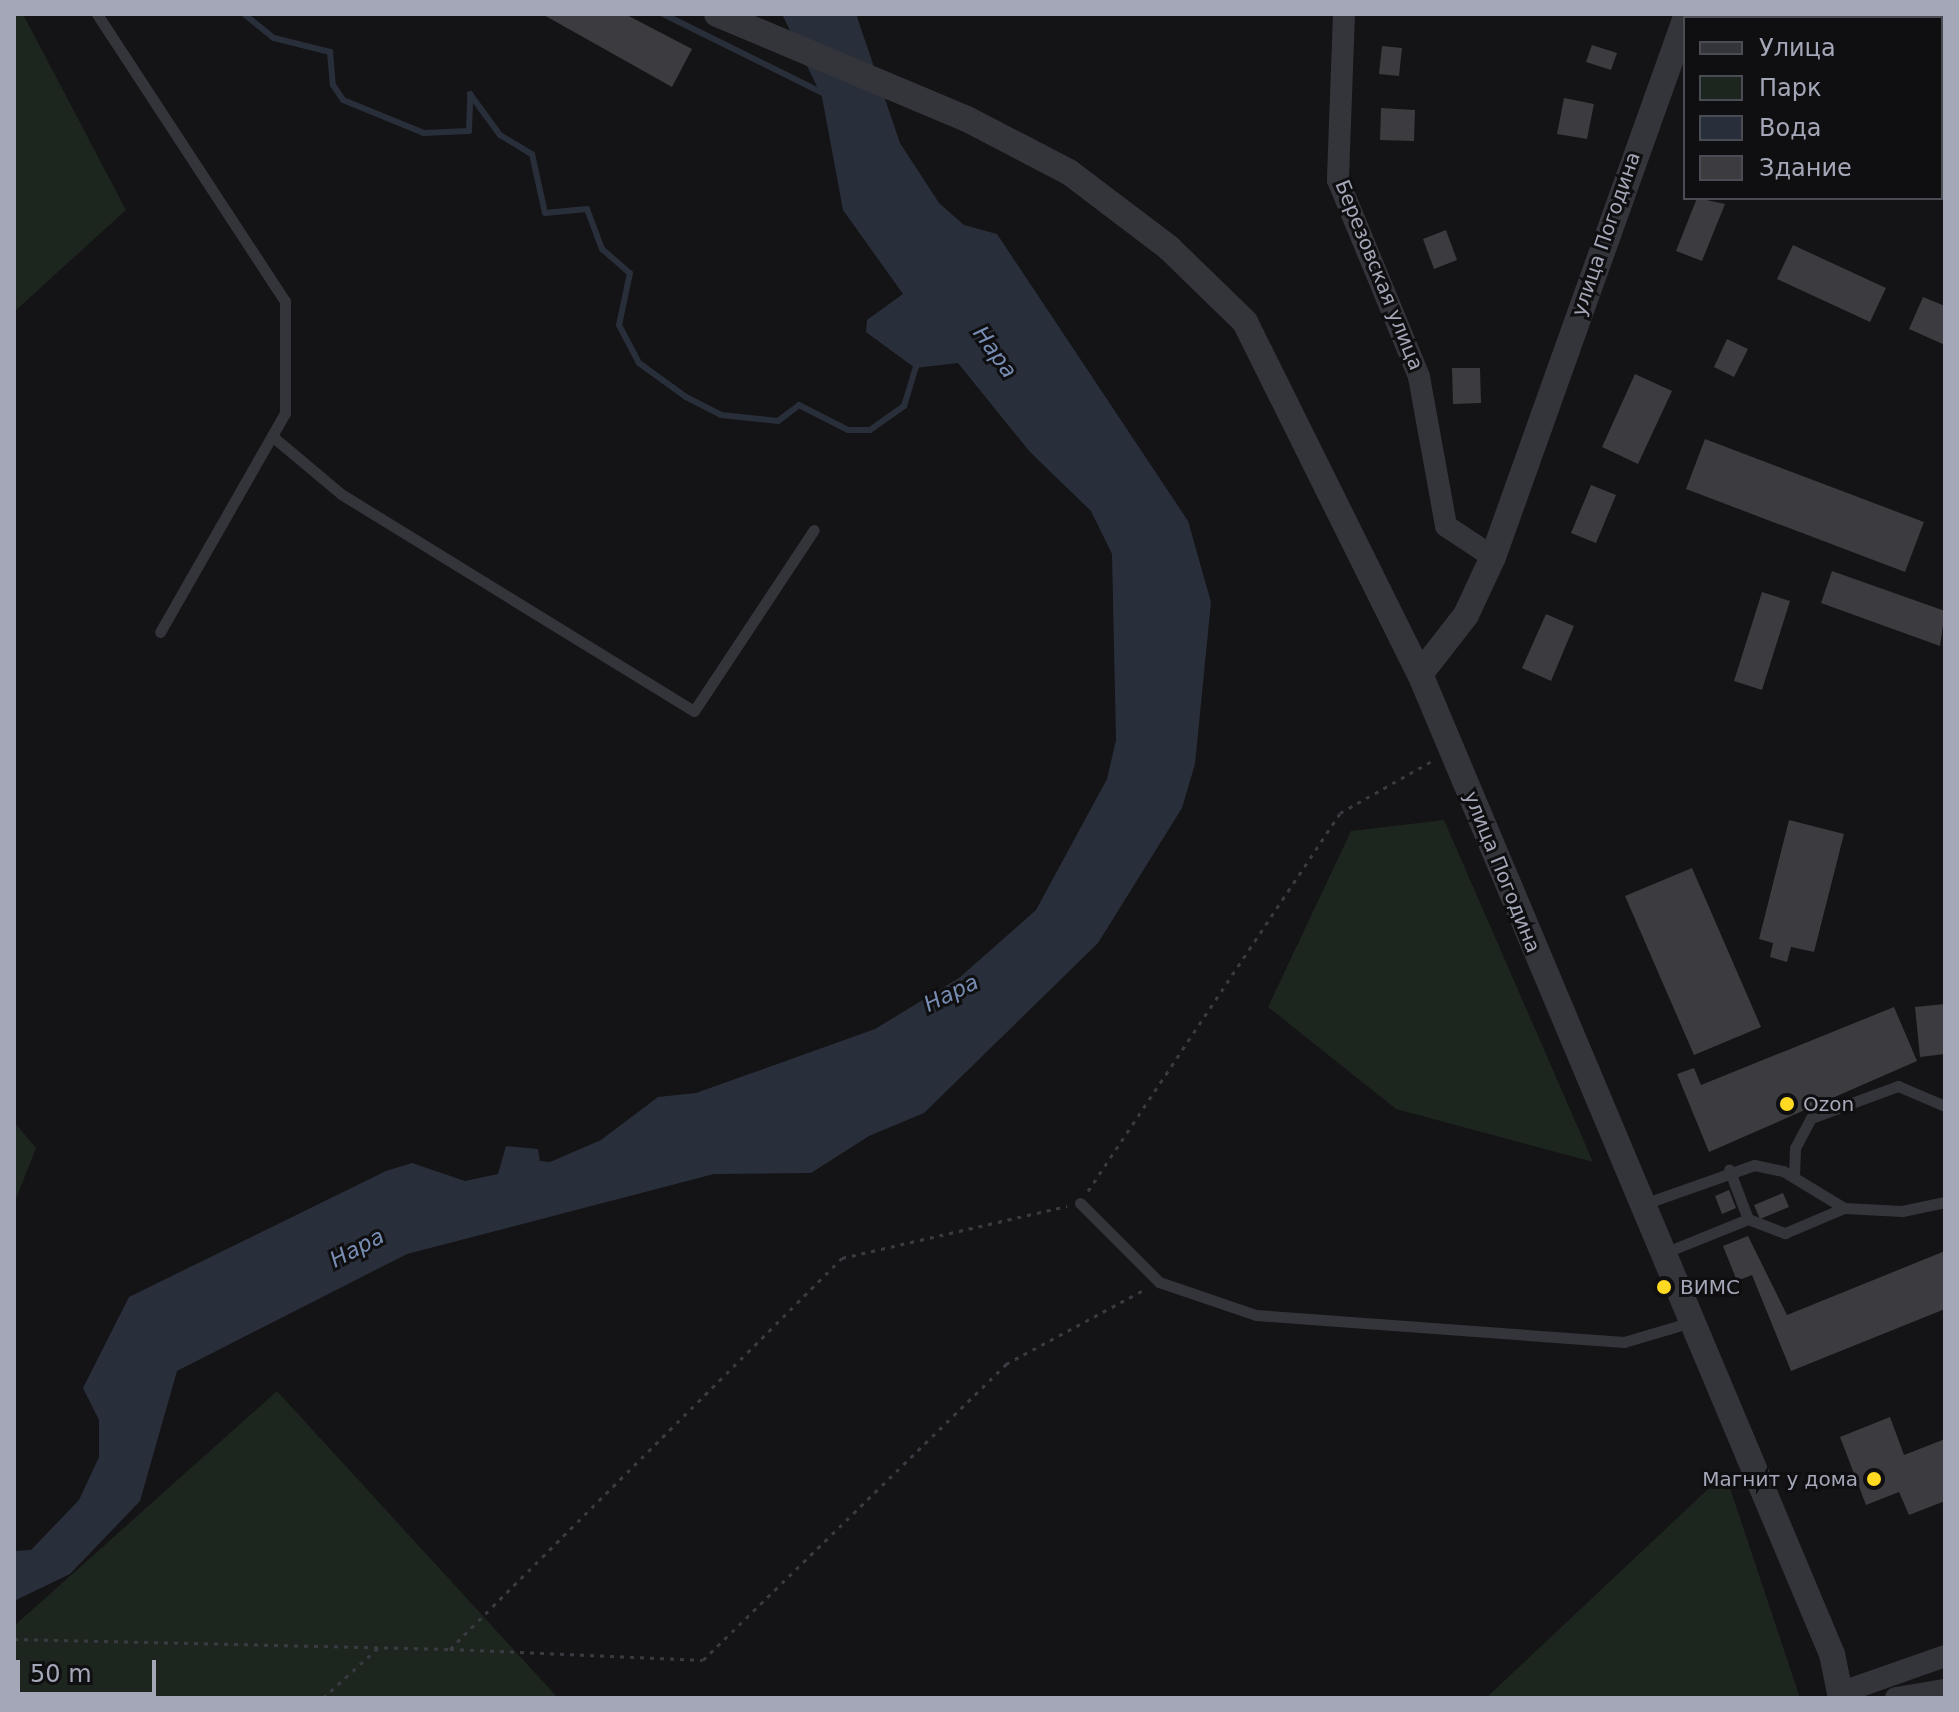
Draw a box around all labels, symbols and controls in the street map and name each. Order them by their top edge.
legend [1683,16,1943,200]
text: Улица [1759,34,1836,62]
text: Парк [1759,74,1821,102]
text: Вода [1759,114,1821,142]
street label: улица Погодина [1567,149,1645,319]
text: Здание [1759,154,1852,182]
street label: Березовская улица [1330,176,1428,374]
water label: Нара [967,321,1023,383]
street label: улица Погодина [1459,788,1545,956]
water label: Нара [919,969,983,1017]
place label: Ozon [1803,1092,1854,1116]
marker: Ozon [1778,1095,1796,1113]
water label: Нара [325,1223,389,1273]
place label: ВИМС [1680,1275,1740,1299]
marker: ВИМС [1655,1278,1673,1296]
place label: Магнит у дома [1702,1467,1858,1491]
marker: Магнит у дома [1865,1470,1883,1488]
scale bar [20,1644,160,1694]
text: 50 m [30,1660,92,1688]

